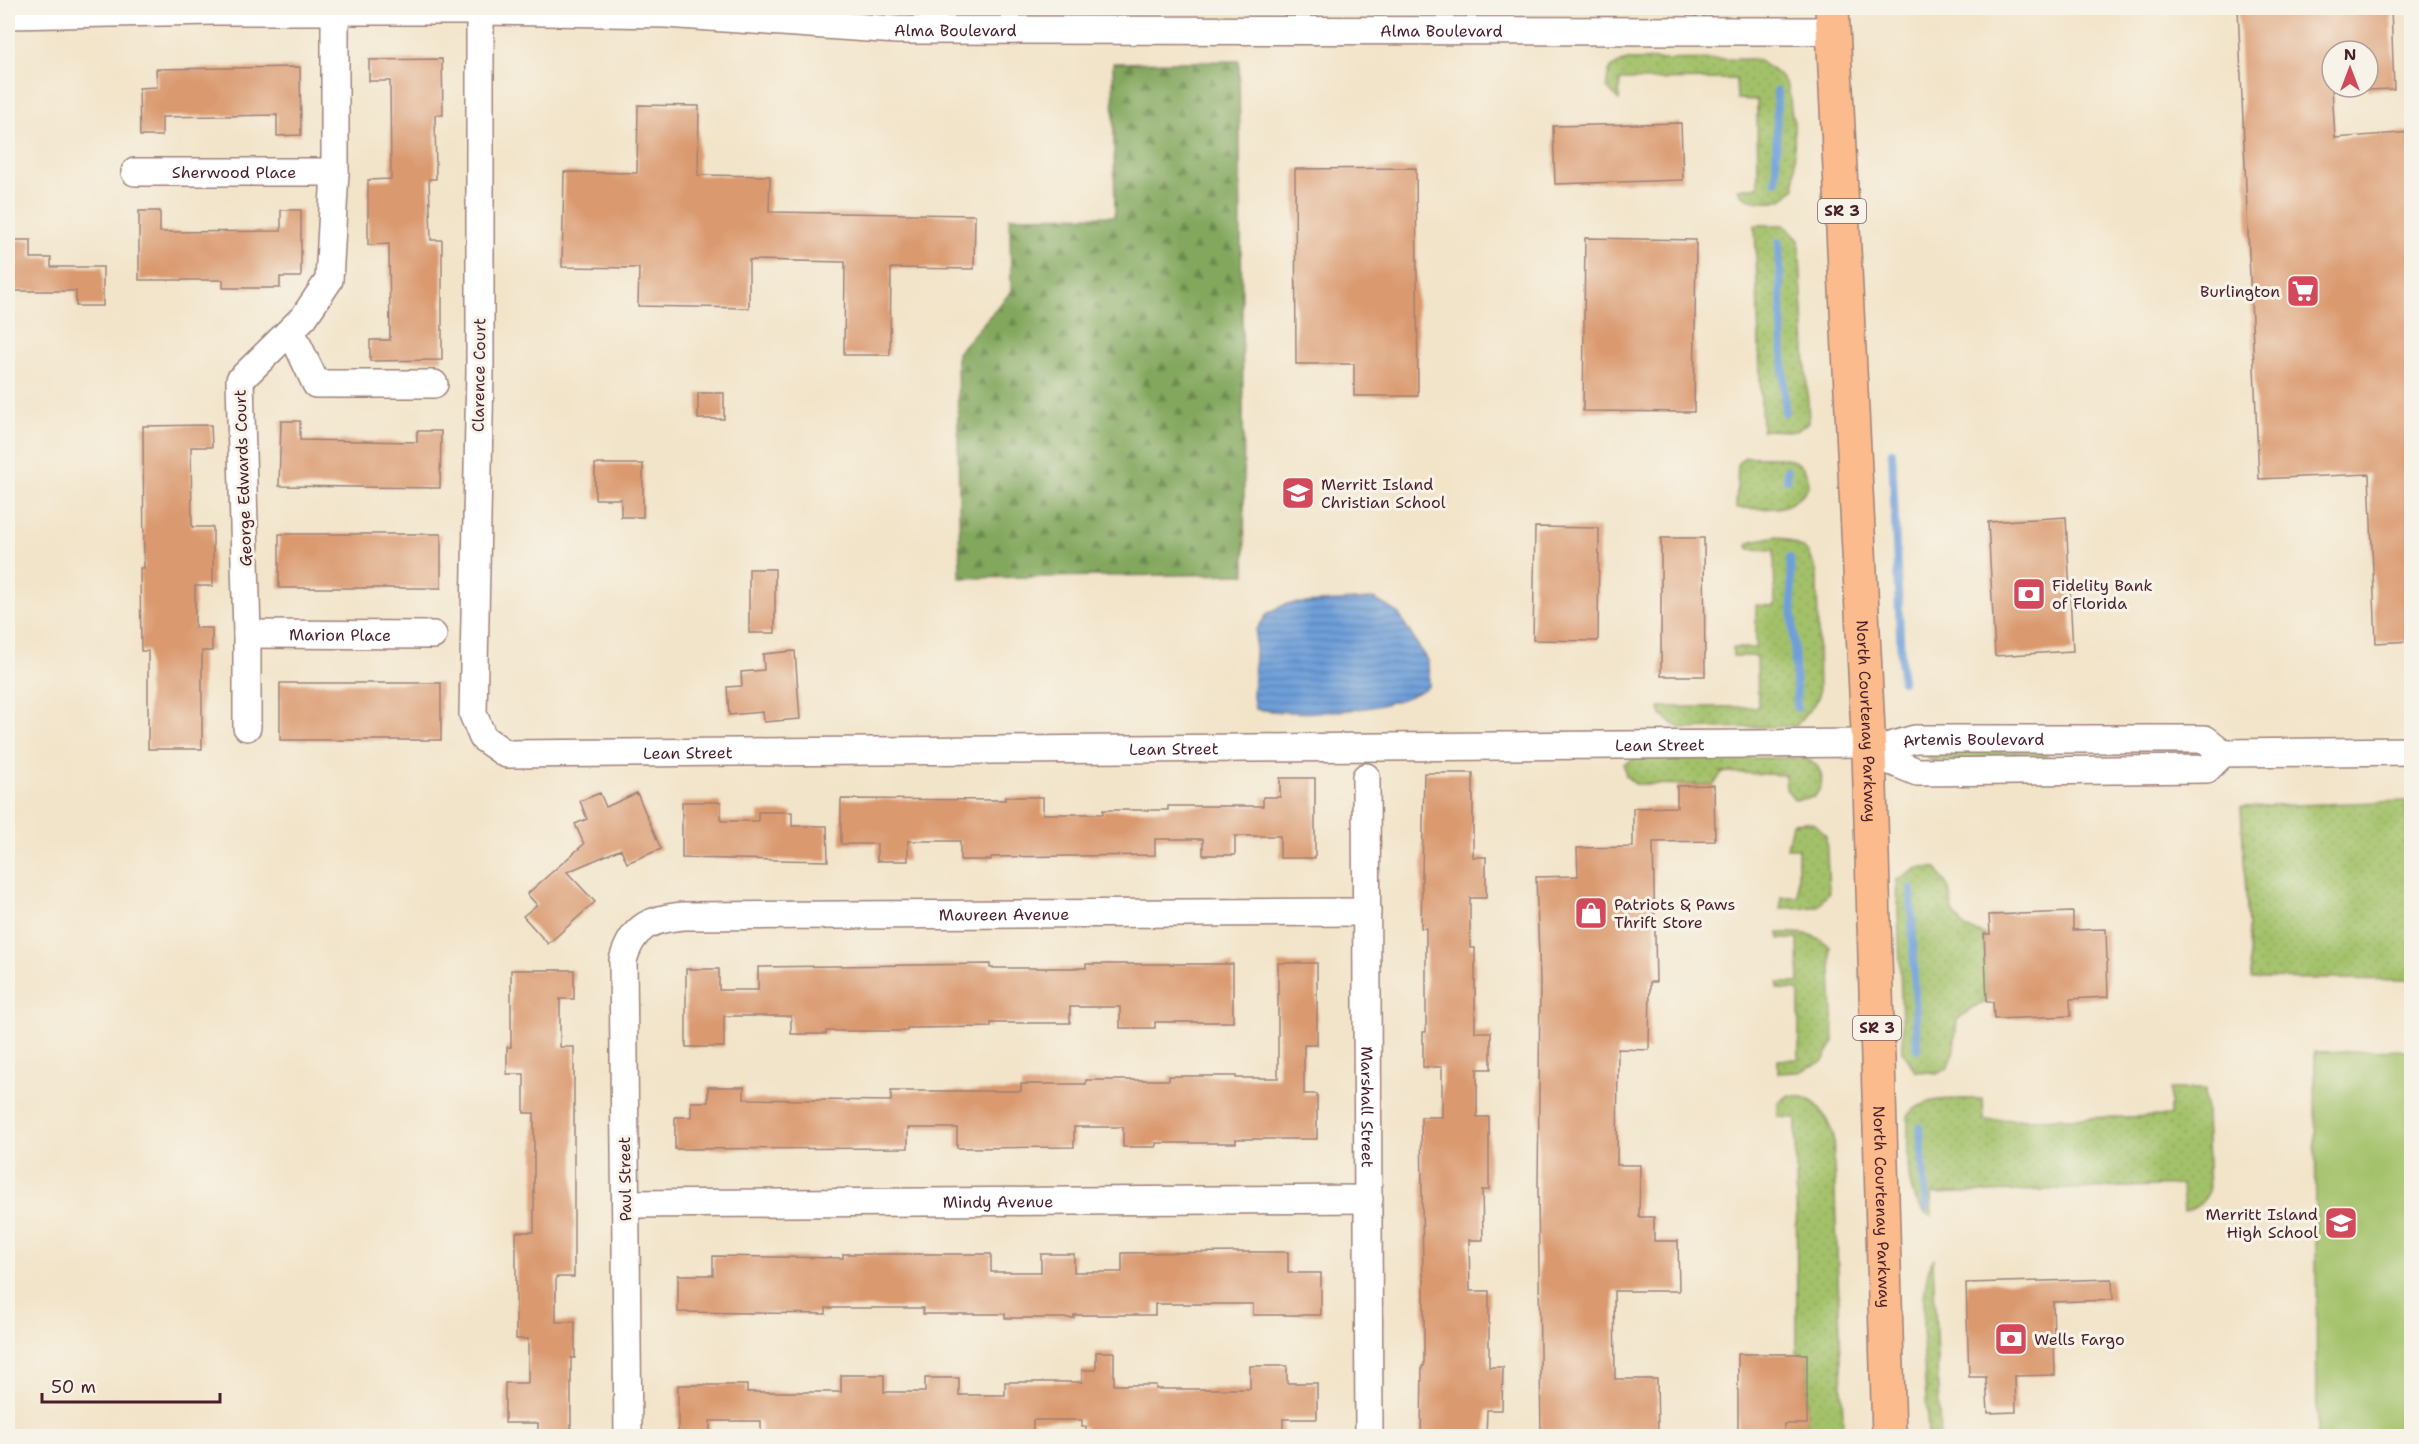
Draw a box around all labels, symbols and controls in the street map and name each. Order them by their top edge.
street label: Alma Boulevard [894,19,1017,41]
street label: Alma Boulevard [1380,20,1503,41]
north arrow [2320,39,2380,99]
text: N [2344,44,2356,65]
street label: Sherwood Place [172,162,296,183]
road number: SR 3 [1818,199,1866,223]
supermarket icon: Burlington [2285,273,2321,309]
place label: Burlington [2200,281,2280,302]
street label: Clarence Court [468,318,490,432]
street label: George Edwards Court [229,389,257,567]
place label: Merritt Island Christian School [1321,474,1446,513]
school or university icon: Merritt Island Christian School [1280,475,1316,511]
place label: Fidelity Bank of Florida [2052,575,2153,614]
bank icon: Fidelity Bank of Florida [2011,576,2047,612]
street label: North Courtenay Parkway [1852,619,1882,823]
street label: Marion Place [289,624,391,645]
street label: Artemis Boulevard [1900,729,2044,753]
street label: Lean Street [1615,734,1705,756]
street label: Lean Street [1129,738,1219,759]
street label: Lean Street [643,742,733,763]
place label: Patriots & Paws Thrift Store [1614,894,1735,933]
shop icon: Patriots & Paws Thrift Store [1573,895,1609,931]
street label: Maureen Avenue [939,903,1069,925]
road number: SR 3 [1853,1016,1901,1040]
street label: Marshall Street [1357,1046,1378,1168]
street label: North Courtenay Parkway [1869,1105,1896,1308]
street label: Paul Street [614,1136,636,1222]
street label: Mindy Avenue [943,1191,1053,1212]
place label: Merritt Island High School [2206,1204,2318,1243]
school or university icon: Merritt Island High School [2323,1205,2359,1241]
bank icon: Wells Fargo [1993,1321,2029,1357]
place label: Wells Fargo [2034,1329,2125,1350]
scale bar [42,1366,220,1404]
text: 50 m [51,1375,96,1399]

